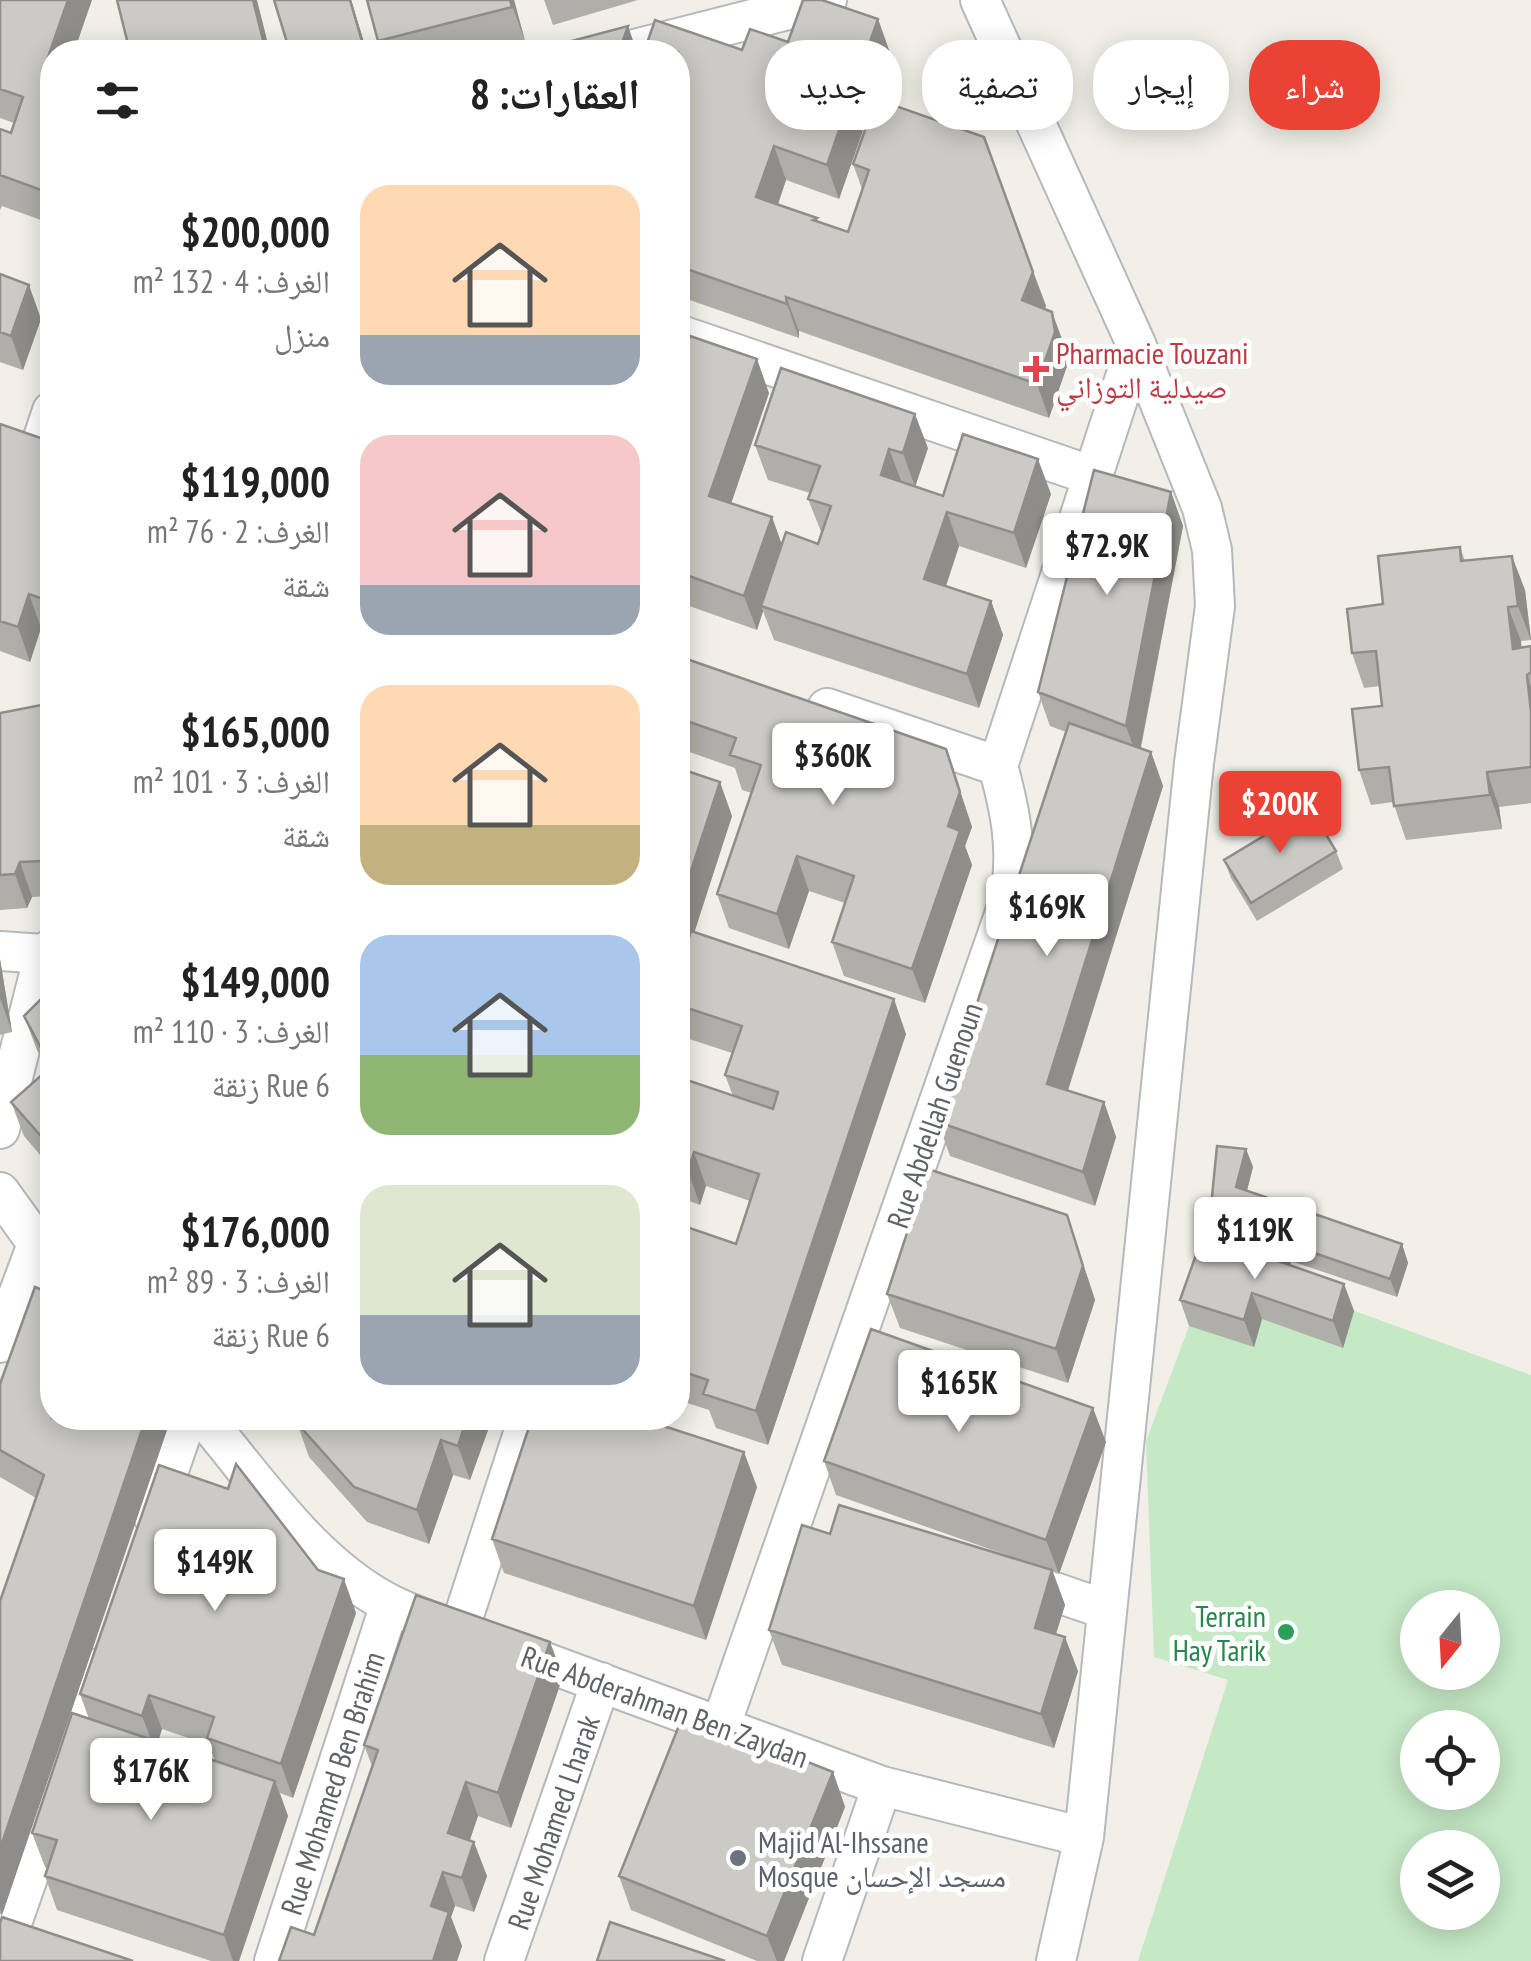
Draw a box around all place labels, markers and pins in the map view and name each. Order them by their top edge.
place label: Pharmacie Touzani صيدلية التوزاني [1056,333,1248,411]
marker: Pharmacie Touzani صيدلية التوزاني [1025,358,1047,380]
pin: $72.9K [1026,513,1188,598]
pin: $360K [763,723,903,808]
pin: $200K [1210,771,1350,856]
pin: $169K [977,874,1117,959]
pin: $119K [1185,1197,1325,1282]
pin: $165K [889,1350,1029,1435]
pin: $149K [145,1529,285,1614]
place label: Terrain Hay Tarik [1173,1596,1266,1669]
marker: Terrain Hay Tarik [1275,1621,1297,1643]
pin: $176K [81,1738,221,1823]
place label: Majid Al-Ihssane Mosque مسجد الإحسان [758,1822,1006,1895]
marker: Majid Al-Ihssane Mosque مسجد الإحسان [727,1847,749,1869]

